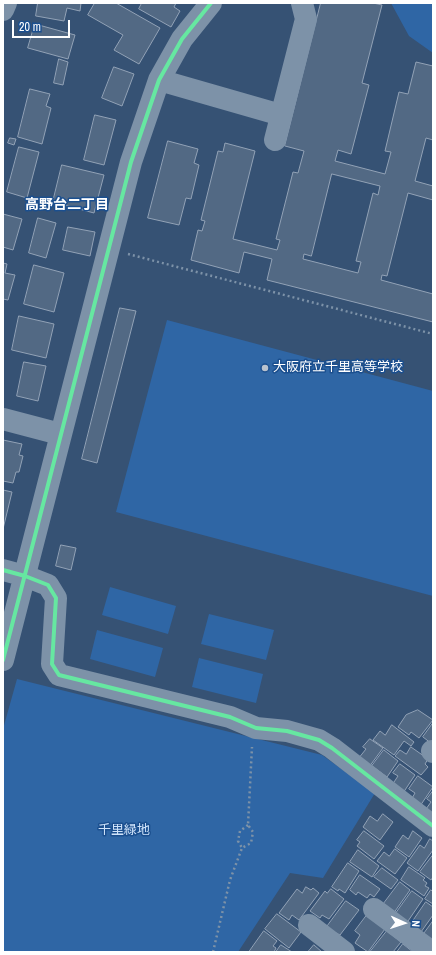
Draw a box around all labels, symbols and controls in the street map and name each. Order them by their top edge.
scale bar [14,12,72,38]
text: 20 m [19,19,41,35]
district label: 高野台二丁目 [25,197,109,213]
place label: 大阪府立千里高等学校 [273,360,403,376]
marker: 大阪府立千里高等学校 [260,363,270,373]
park label: 千里緑地 [98,823,150,839]
north arrow [384,903,424,943]
text: N [409,920,423,927]

